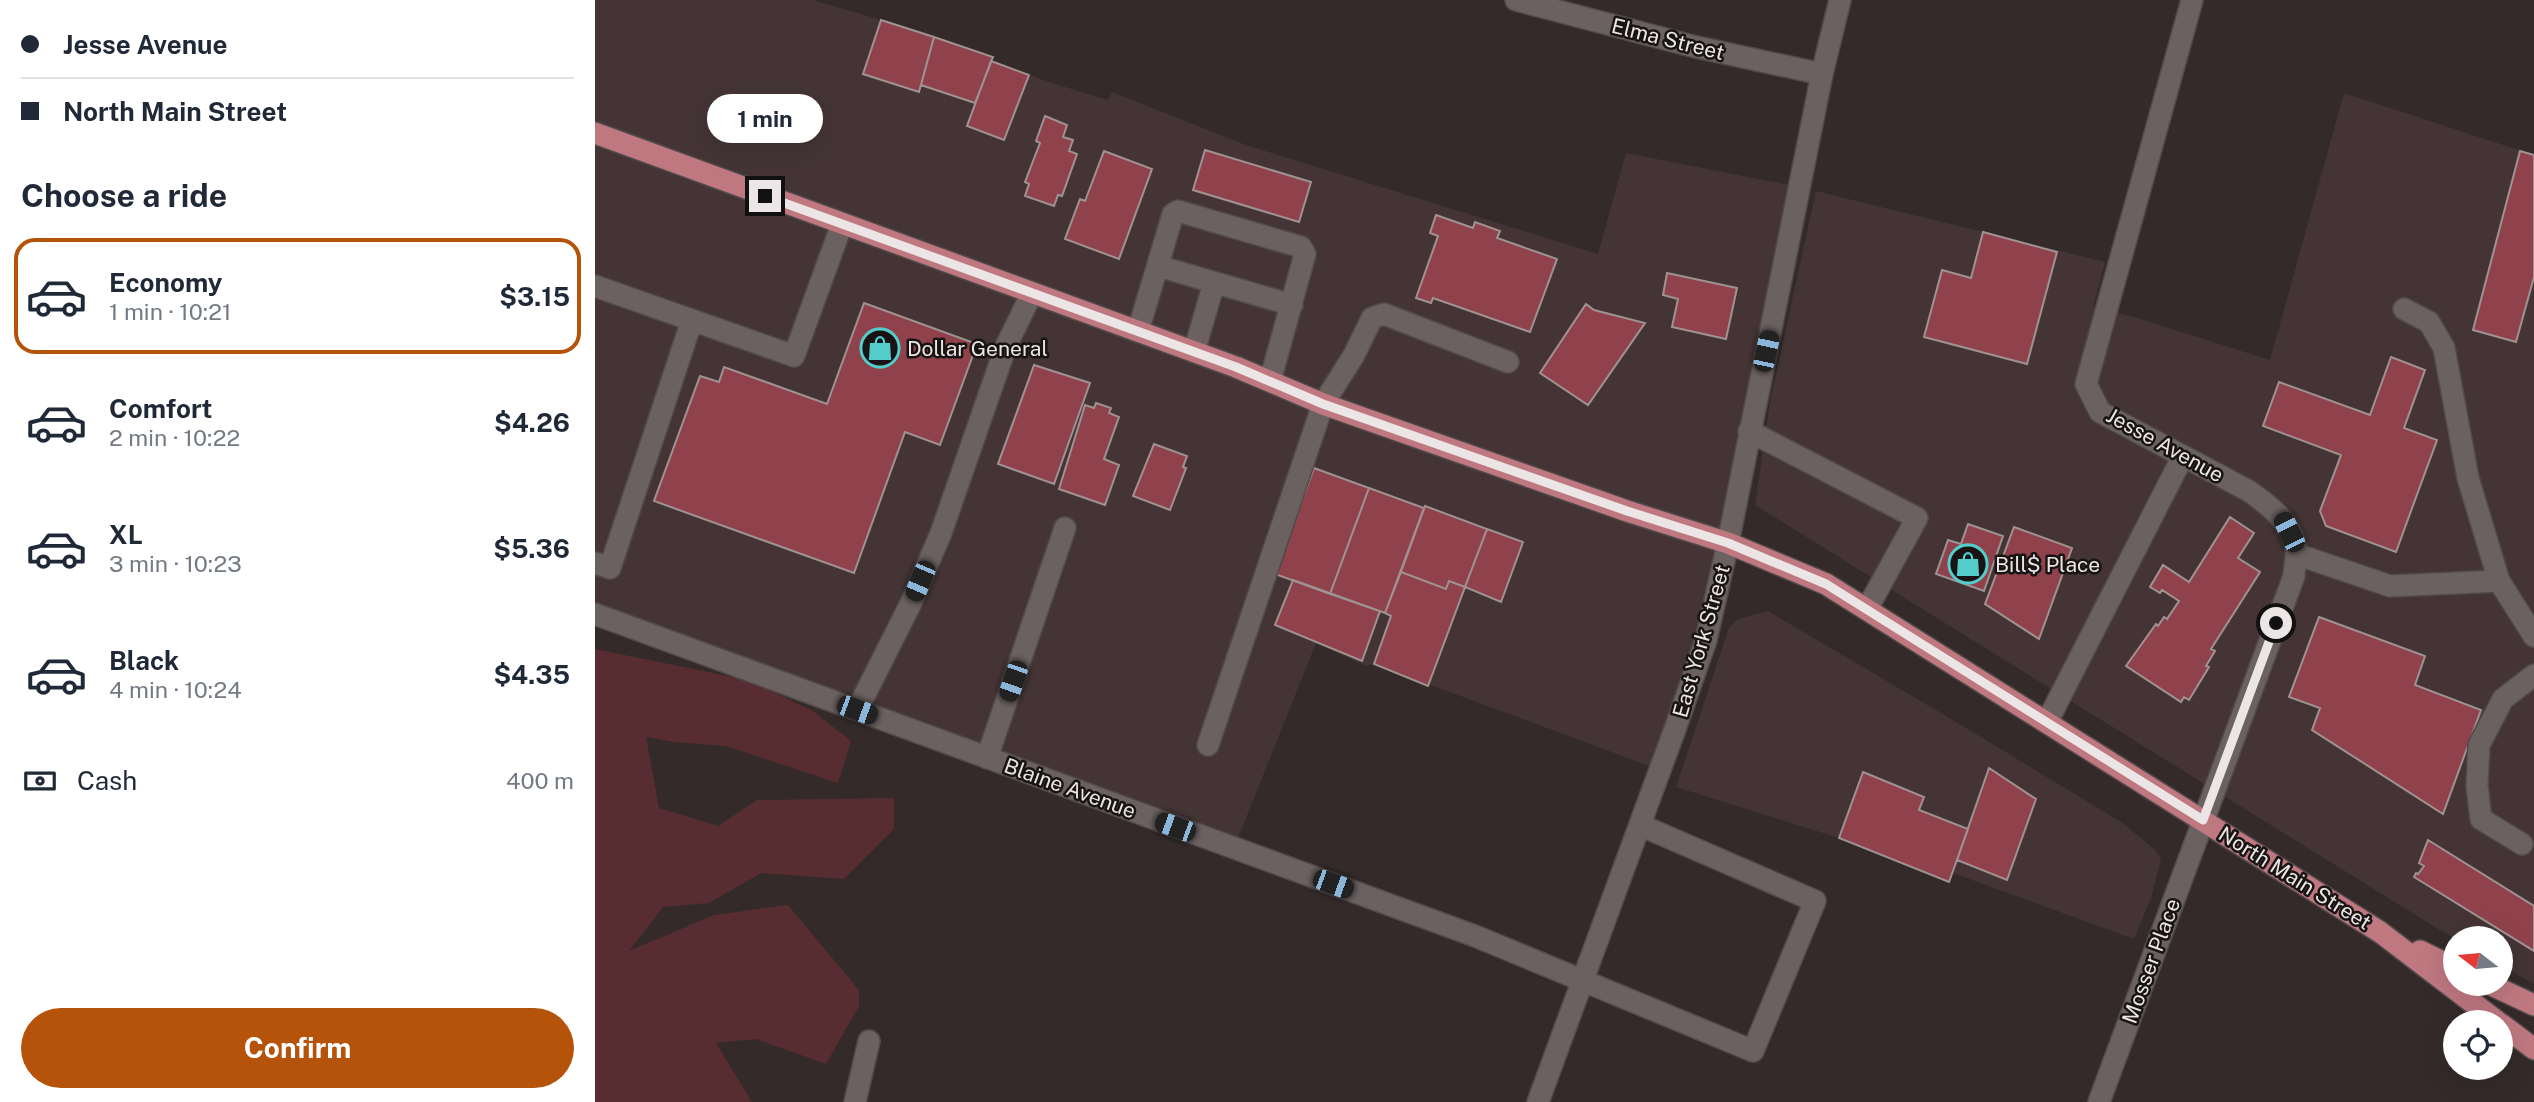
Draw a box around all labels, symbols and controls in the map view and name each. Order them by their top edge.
street label: Elma Street [1609,13,1727,65]
text: Jesse Avenue [63,29,228,60]
callout: 1 min [707,94,823,144]
text: North Main Street [63,96,287,127]
text: 1 min [737,105,793,132]
text: Choose a ride [21,177,227,214]
route end [749,180,781,212]
icon: car [25,265,88,328]
text: Economy [109,267,222,298]
text: $3.15 [499,281,570,312]
text: 1 min · 10:21 [109,298,231,325]
shop icon: Dollar General [859,327,901,369]
car [1752,328,1781,374]
place label: Dollar General [907,336,1048,361]
icon: car [25,391,88,454]
text: Comfort [109,393,212,424]
street label: Jesse Avenue [2102,403,2228,487]
text: $4.26 [494,407,570,438]
text: 2 min · 10:22 [109,424,240,451]
car [2271,509,2308,555]
icon: car [25,517,88,580]
text: XL [109,519,143,550]
text: $5.36 [493,533,570,564]
shop icon: Bill$ Place [1947,543,1989,585]
text: 3 min · 10:23 [109,550,242,577]
place label: Bill$ Place [1995,552,2100,577]
car [903,558,938,604]
street label: East York Street [1667,562,1735,720]
route start [2260,607,2292,639]
icon: car [25,643,88,706]
text: Black [109,645,179,676]
car [997,658,1030,704]
text: $4.35 [493,659,570,690]
text: 4 min · 10:24 [109,676,242,703]
car [834,693,881,727]
street label: Blaine Avenue [1001,753,1139,823]
icon: cash [21,762,59,800]
text: Cash [77,765,137,796]
text: 400 m [506,767,574,794]
car [1152,810,1199,844]
street label: North Main Street [2214,821,2376,935]
car [1310,867,1357,901]
street label: Mosser Place [2117,895,2185,1027]
north arrow [2443,926,2513,996]
map controls [2443,926,2513,1080]
button: Confirm [21,1008,574,1088]
button: locate [2443,1010,2513,1080]

